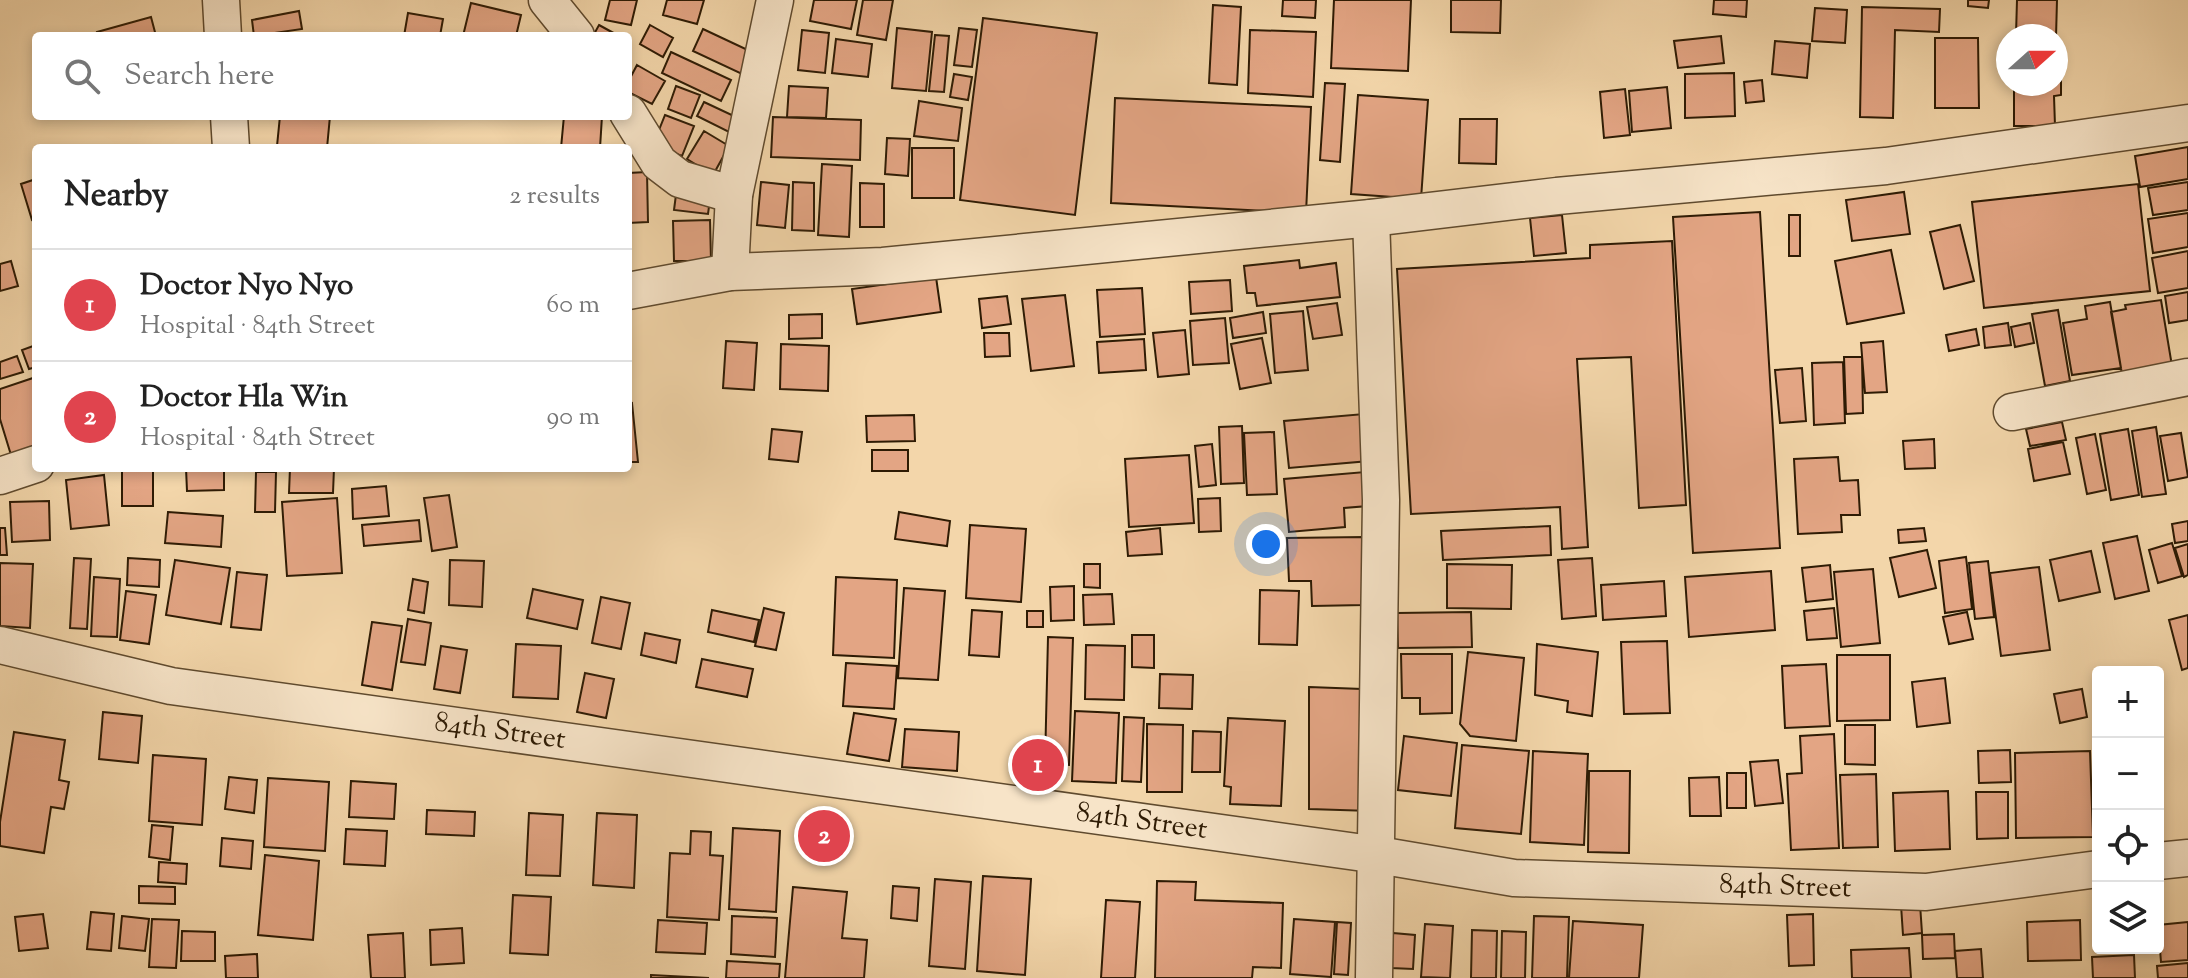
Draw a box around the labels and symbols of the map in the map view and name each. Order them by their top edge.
north arrow [1996,24,2068,96]
your location [1246,524,1286,564]
street label: 84th Street [432,703,568,761]
pin: 1 [1012,735,1064,795]
street label: 84th Street [1074,793,1210,851]
pin: 2 [798,806,850,866]
street label: 84th Street [1719,865,1852,909]

